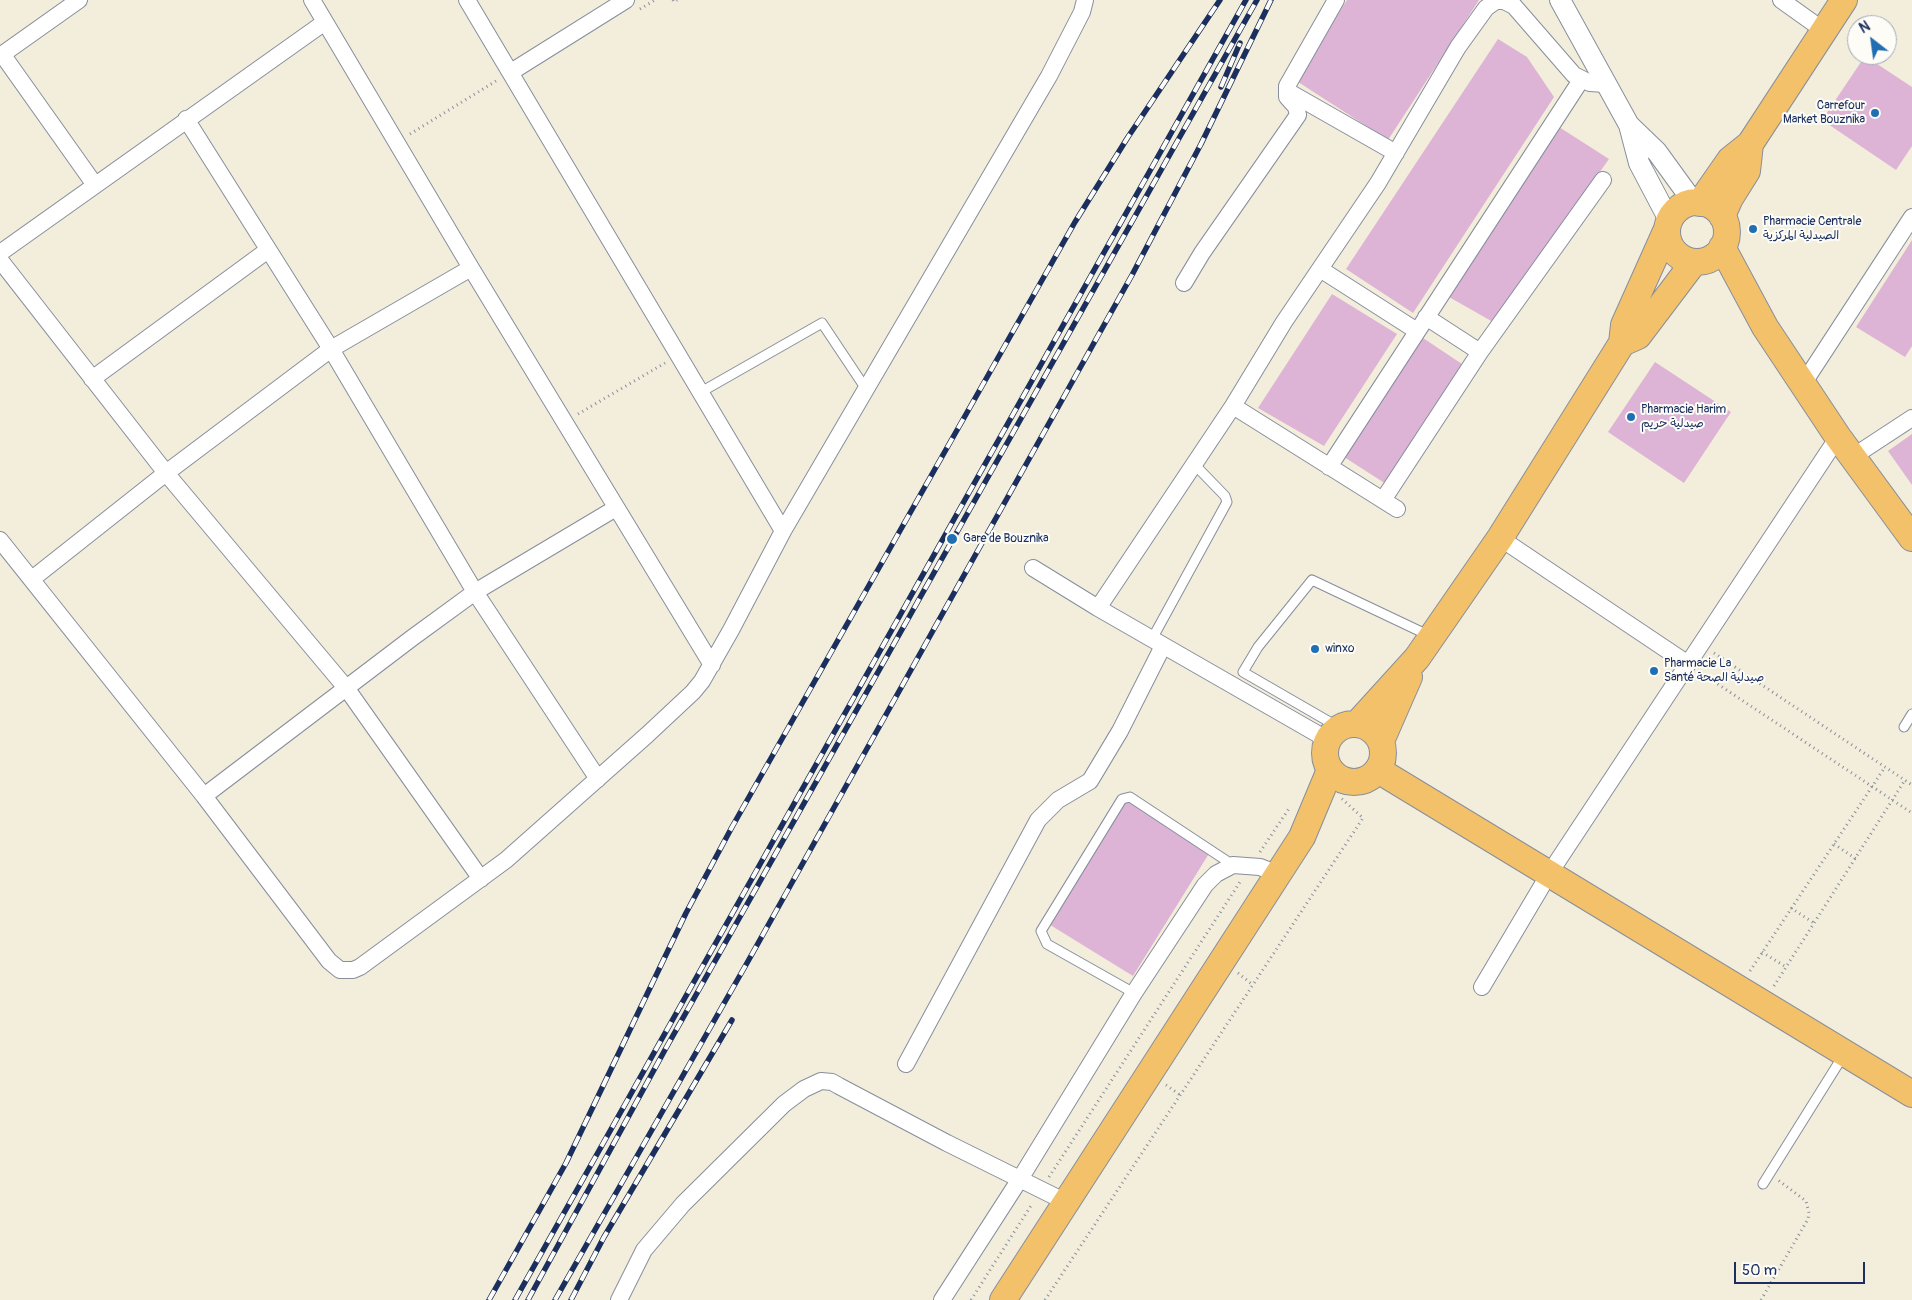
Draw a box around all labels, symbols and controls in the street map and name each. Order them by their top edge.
north arrow [1847,15,1897,65]
text: N [1856,18,1873,37]
place label: Carrefour Market Bouznika [1783,99,1865,127]
marker: Carrefour Market Bouznika [1869,107,1881,119]
place label: Pharmacie Centrale الصيدلية المركزية [1763,215,1861,243]
marker: Pharmacie Centrale الصيدلية المركزية [1747,223,1759,235]
place label: Pharmacie Harim صيدلية حريم [1641,403,1726,431]
marker: Pharmacie Harim صيدلية حريم [1625,411,1637,423]
marker: Gare de Bouznika [945,532,959,546]
place label: Gare de Bouznika [963,532,1049,546]
place label: winxo [1325,642,1354,656]
marker: winxo [1309,643,1321,655]
place label: Pharmacie La Santé صيدلية الصحة [1664,657,1764,685]
marker: Pharmacie La Santé صيدلية الصحة [1648,665,1660,677]
scale bar [1737,1252,1868,1284]
text: 50 m [1742,1261,1777,1280]

